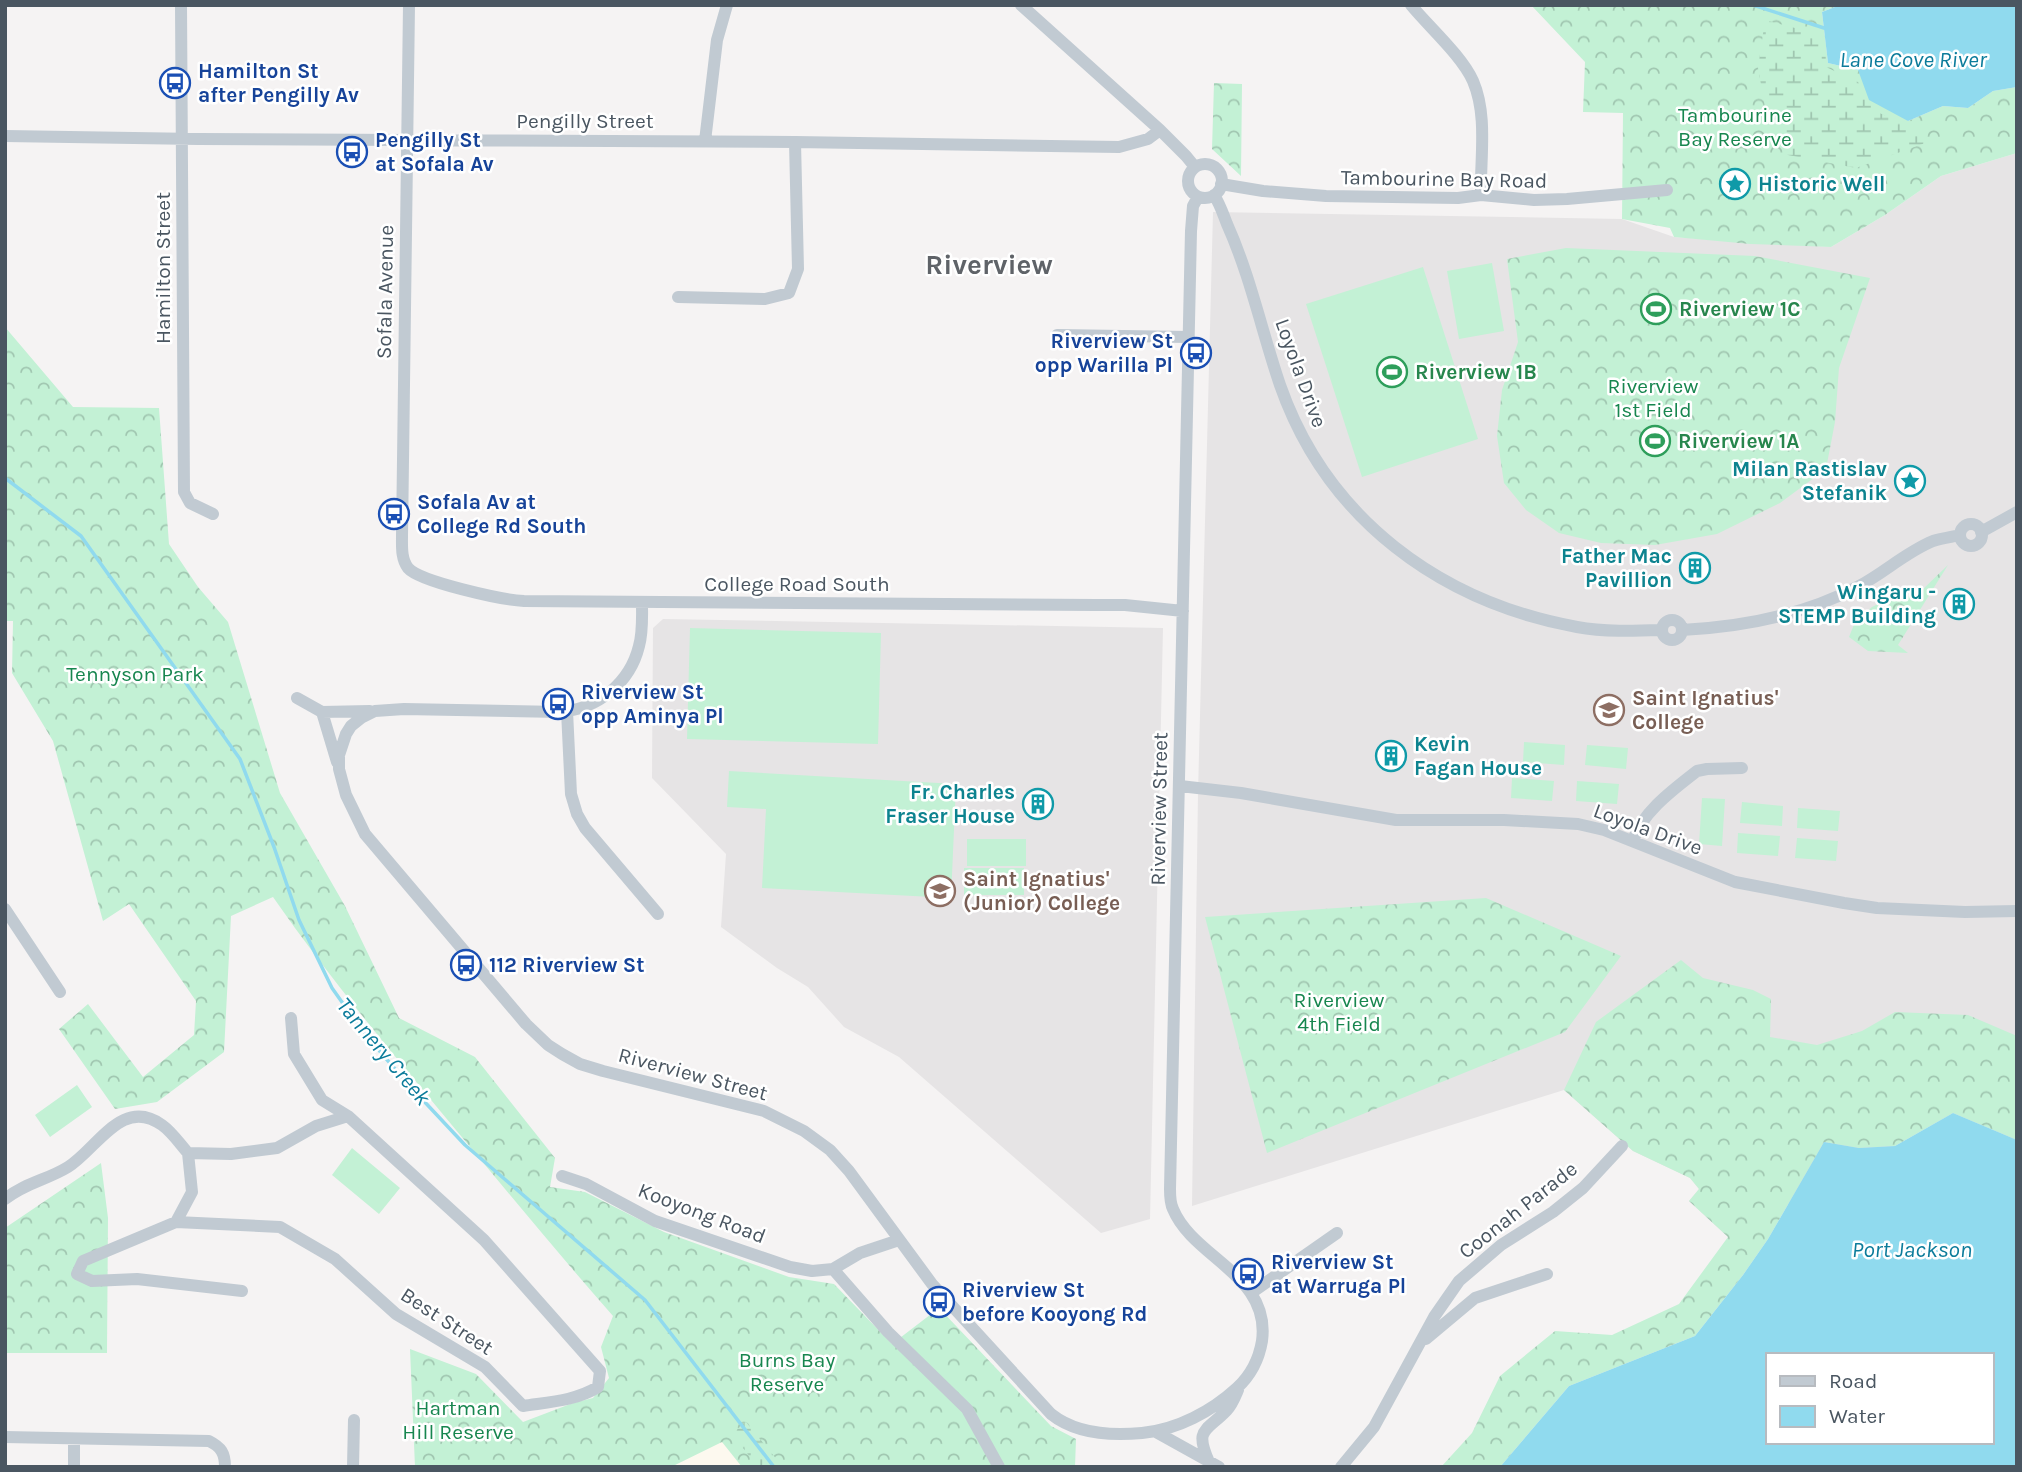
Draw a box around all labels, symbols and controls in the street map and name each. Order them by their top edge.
water label: Lane Cove River [1839,46,1988,73]
place label: Hamilton St after Pengilly Av [198,59,359,107]
bus stop icon: Hamilton St after Pengilly Av [158,66,192,100]
park label: Tambourine Bay Reserve [1678,103,1792,151]
street label: Pengilly Street [516,109,654,133]
place label: Pengilly St at Sofala Av [375,128,494,176]
bus stop icon: Pengilly St at Sofala Av [335,135,369,169]
street label: Tambourine Bay Road [1341,165,1547,193]
place icon: Historic Well [1718,167,1752,201]
place label: Historic Well [1758,172,1885,196]
street label: Hamilton Street [151,192,175,344]
street label: Sofala Avenue [372,225,398,359]
district label: Riverview [925,248,1053,281]
sports icon: Riverview 1C [1639,292,1673,326]
place label: Riverview 1C [1679,297,1801,321]
street label: Loyola Drive [1270,315,1332,431]
place label: Riverview St opp Warilla Pl [1035,329,1173,377]
bus stop icon: Riverview St opp Warilla Pl [1179,336,1213,370]
sports icon: Riverview 1B [1375,355,1409,389]
place label: Riverview 1B [1415,360,1537,384]
park label: Riverview 1st Field [1608,374,1698,422]
sports icon: Riverview 1A [1638,424,1672,458]
place label: Riverview 1A [1678,429,1799,453]
place label: Milan Rastislav Stefanik [1732,457,1888,505]
place icon: Milan Rastislav Stefanik [1893,464,1927,498]
place label: Sofala Av at College Rd South [417,490,586,538]
bus stop icon: Sofala Av at College Rd South [377,497,411,531]
place label: Father Mac Pavillion [1561,544,1672,592]
building icon: Father Mac Pavillion [1678,551,1712,585]
street label: College Road South [704,572,890,596]
place label: Wingaru - STEMP Building [1778,580,1936,628]
building icon: Wingaru - STEMP Building [1942,587,1976,621]
park label: Tennyson Park [66,662,204,686]
place label: Riverview St opp Aminya Pl [581,680,724,728]
place label: Saint Ignatius' College [1632,686,1779,734]
bus stop icon: Riverview St opp Aminya Pl [541,687,575,721]
school or university icon: Saint Ignatius' College [1592,693,1626,727]
street label: Riverview Street [1146,732,1172,886]
place label: Kevin Fagan House [1414,732,1542,780]
building icon: Kevin Fagan House [1374,739,1408,773]
place label: Fr. Charles Fraser House [885,780,1015,828]
building icon: Fr. Charles Fraser House [1021,787,1055,821]
street label: Loyola Drive [1590,798,1706,860]
place label: Saint Ignatius' (Junior) College [963,867,1120,915]
school or university icon: Saint Ignatius' (Junior) College [923,874,957,908]
bus stop icon: 112 Riverview St [449,948,483,982]
place label: 112 Riverview St [489,953,644,977]
park label: Riverview 4th Field [1294,988,1384,1036]
water label: Tannery Creek [331,992,437,1111]
street label: Riverview Street [616,1043,770,1105]
street label: Coonah Parade [1454,1156,1582,1264]
street label: Kooyong Road [635,1178,769,1248]
water label: Port Jackson [1852,1236,1972,1263]
place label: Riverview St at Warruga Pl [1271,1250,1406,1298]
bus stop icon: Riverview St at Warruga Pl [1231,1257,1265,1291]
place label: Riverview St before Kooyong Rd [962,1278,1147,1326]
street label: Best Street [396,1282,498,1360]
bus stop icon: Riverview St before Kooyong Rd [922,1285,956,1319]
park label: Burns Bay Reserve [739,1348,835,1396]
legend [1766,1353,1994,1444]
text: Road [1829,1369,1877,1393]
park label: Hartman Hill Reserve [402,1396,514,1444]
text: Water [1829,1404,1885,1428]

